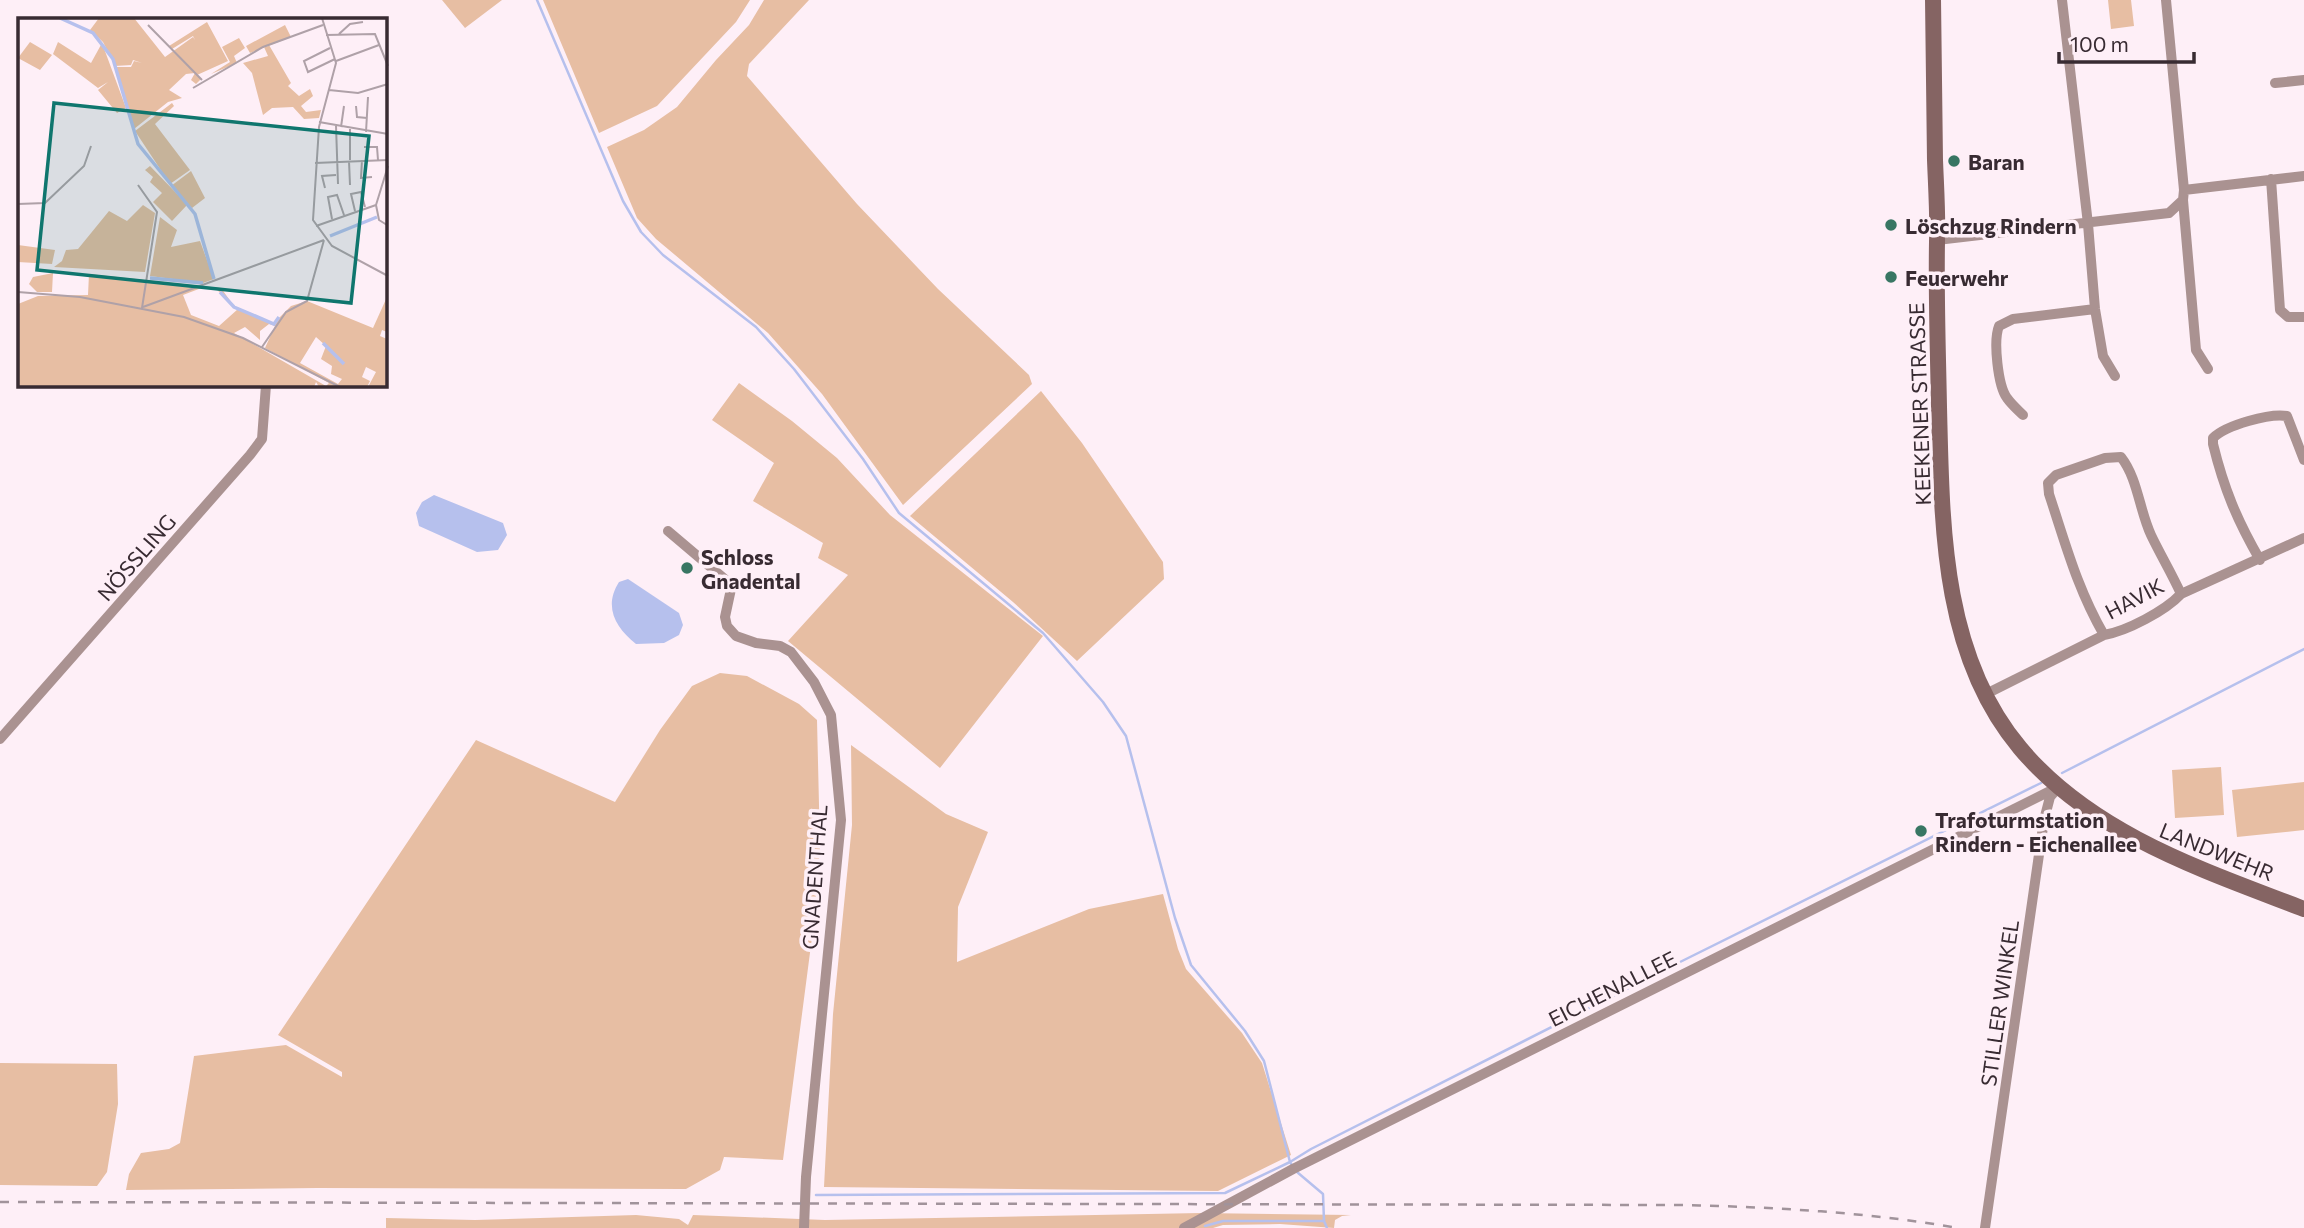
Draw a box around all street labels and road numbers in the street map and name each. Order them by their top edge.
street label: KEEKENER STRASSE [1903,302,1935,506]
street label: NÖSSLING [92,509,180,605]
street label: HAVIK [2100,572,2168,624]
street label: GNADENTHAL [796,804,832,950]
street label: LANDWEHR [2156,817,2278,885]
street label: STILLER WINKEL [1975,918,2023,1088]
street label: EICHENALLEE [1544,945,1680,1031]

